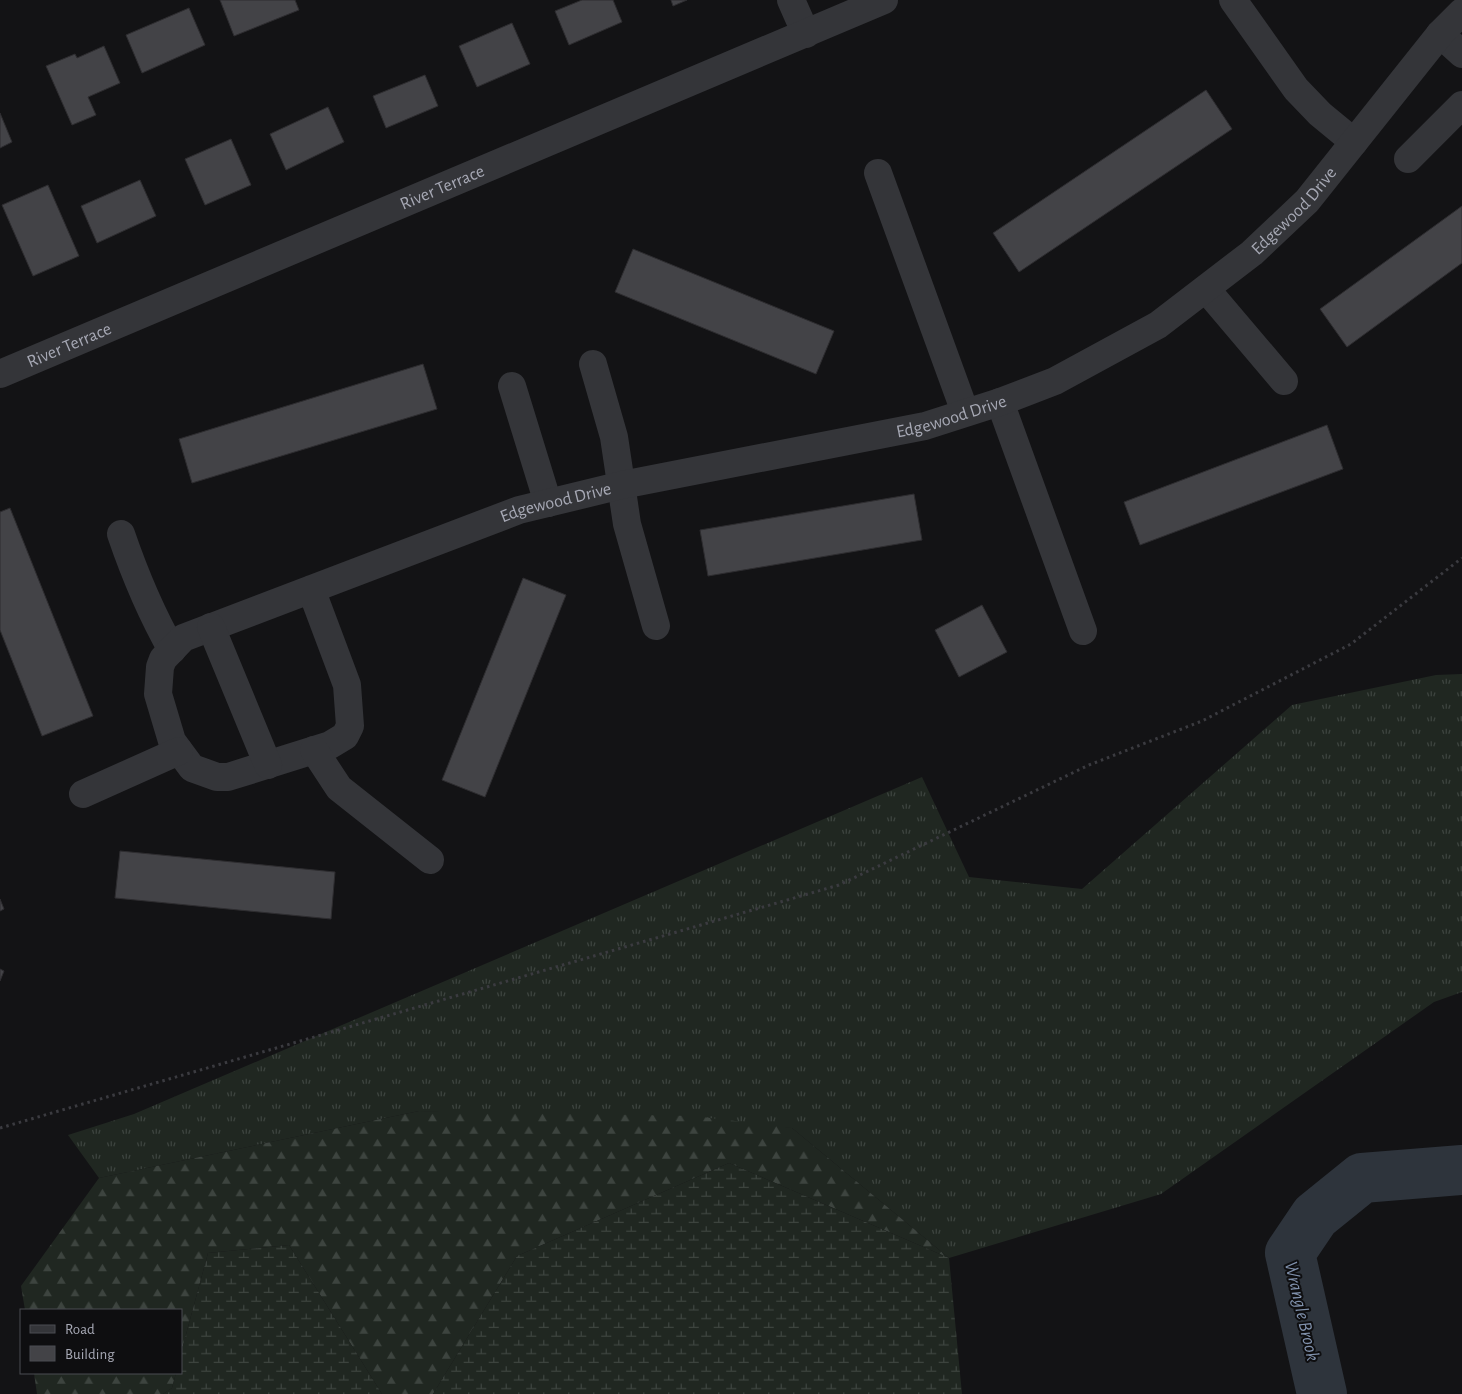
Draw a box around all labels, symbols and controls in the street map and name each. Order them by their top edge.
street label: River Terrace [398,162,487,214]
street label: Edgewood Drive [1248,164,1340,259]
street label: River Terrace [25,320,114,371]
street label: Edgewood Drive [895,392,1009,441]
street label: Edgewood Drive [498,480,613,526]
water label: Wrangle Brook [1281,1260,1322,1363]
legend [20,1309,182,1374]
text: Road [65,1322,95,1337]
text: Building [65,1347,115,1362]

